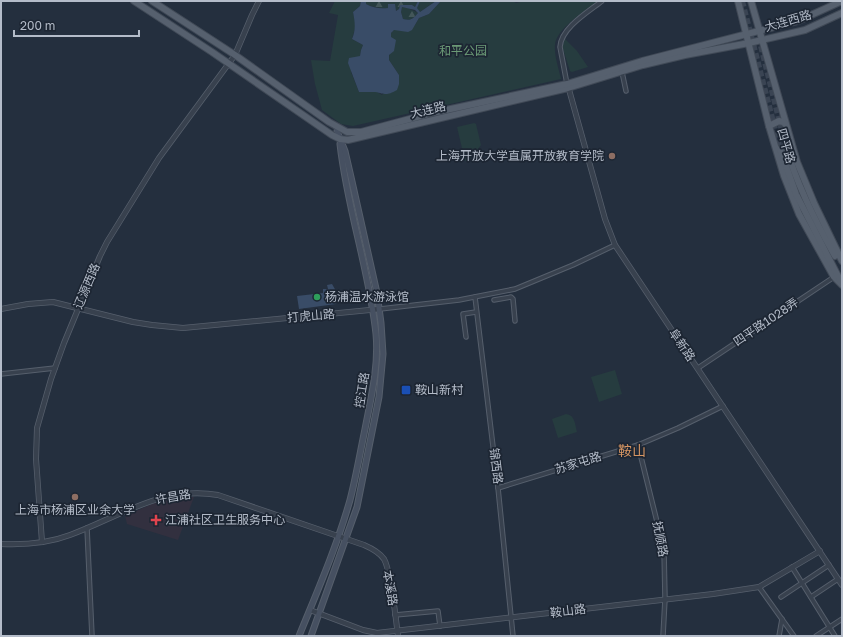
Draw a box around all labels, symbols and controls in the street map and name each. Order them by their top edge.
street label: 大连西路 [763,7,813,34]
scale bar [14,12,139,38]
text: 200 m [20,18,55,33]
park label: 和平公园 [439,43,487,58]
street label: 大连路 [409,98,447,121]
street label: 四平路 [774,126,799,165]
place label: 上海开放大学直属开放教育学院 [436,148,604,163]
marker: 上海开放大学直属开放教育学院 [607,151,617,161]
street label: 辽源西路 [70,261,103,311]
place label: 杨浦温水游泳馆 [325,289,409,304]
marker: 杨浦温水游泳馆 [312,292,322,302]
street label: 四平路1028弄 [730,294,801,349]
street label: 打虎山路 [286,306,336,325]
street label: 阜新路 [666,326,699,364]
street label: 控江路 [351,371,372,409]
place label: 鞍山新村 [415,382,464,397]
marker: 鞍山新村 [400,384,412,396]
district label: 鞍山 [618,442,646,459]
street label: 锦西路 [487,447,506,485]
street label: 苏家屯路 [553,448,603,477]
street label: 许昌路 [154,486,192,507]
marker: 上海市杨浦区业余大学 [70,492,80,502]
place label: 上海市杨浦区业余大学 [15,502,135,517]
place label: 江浦社区卫生服务中心 [165,512,285,527]
marker: 江浦社区卫生服务中心 [150,514,162,526]
street label: 抚顺路 [650,520,671,558]
street label: 本溪路 [380,569,401,607]
street label: 鞍山路 [549,601,587,620]

